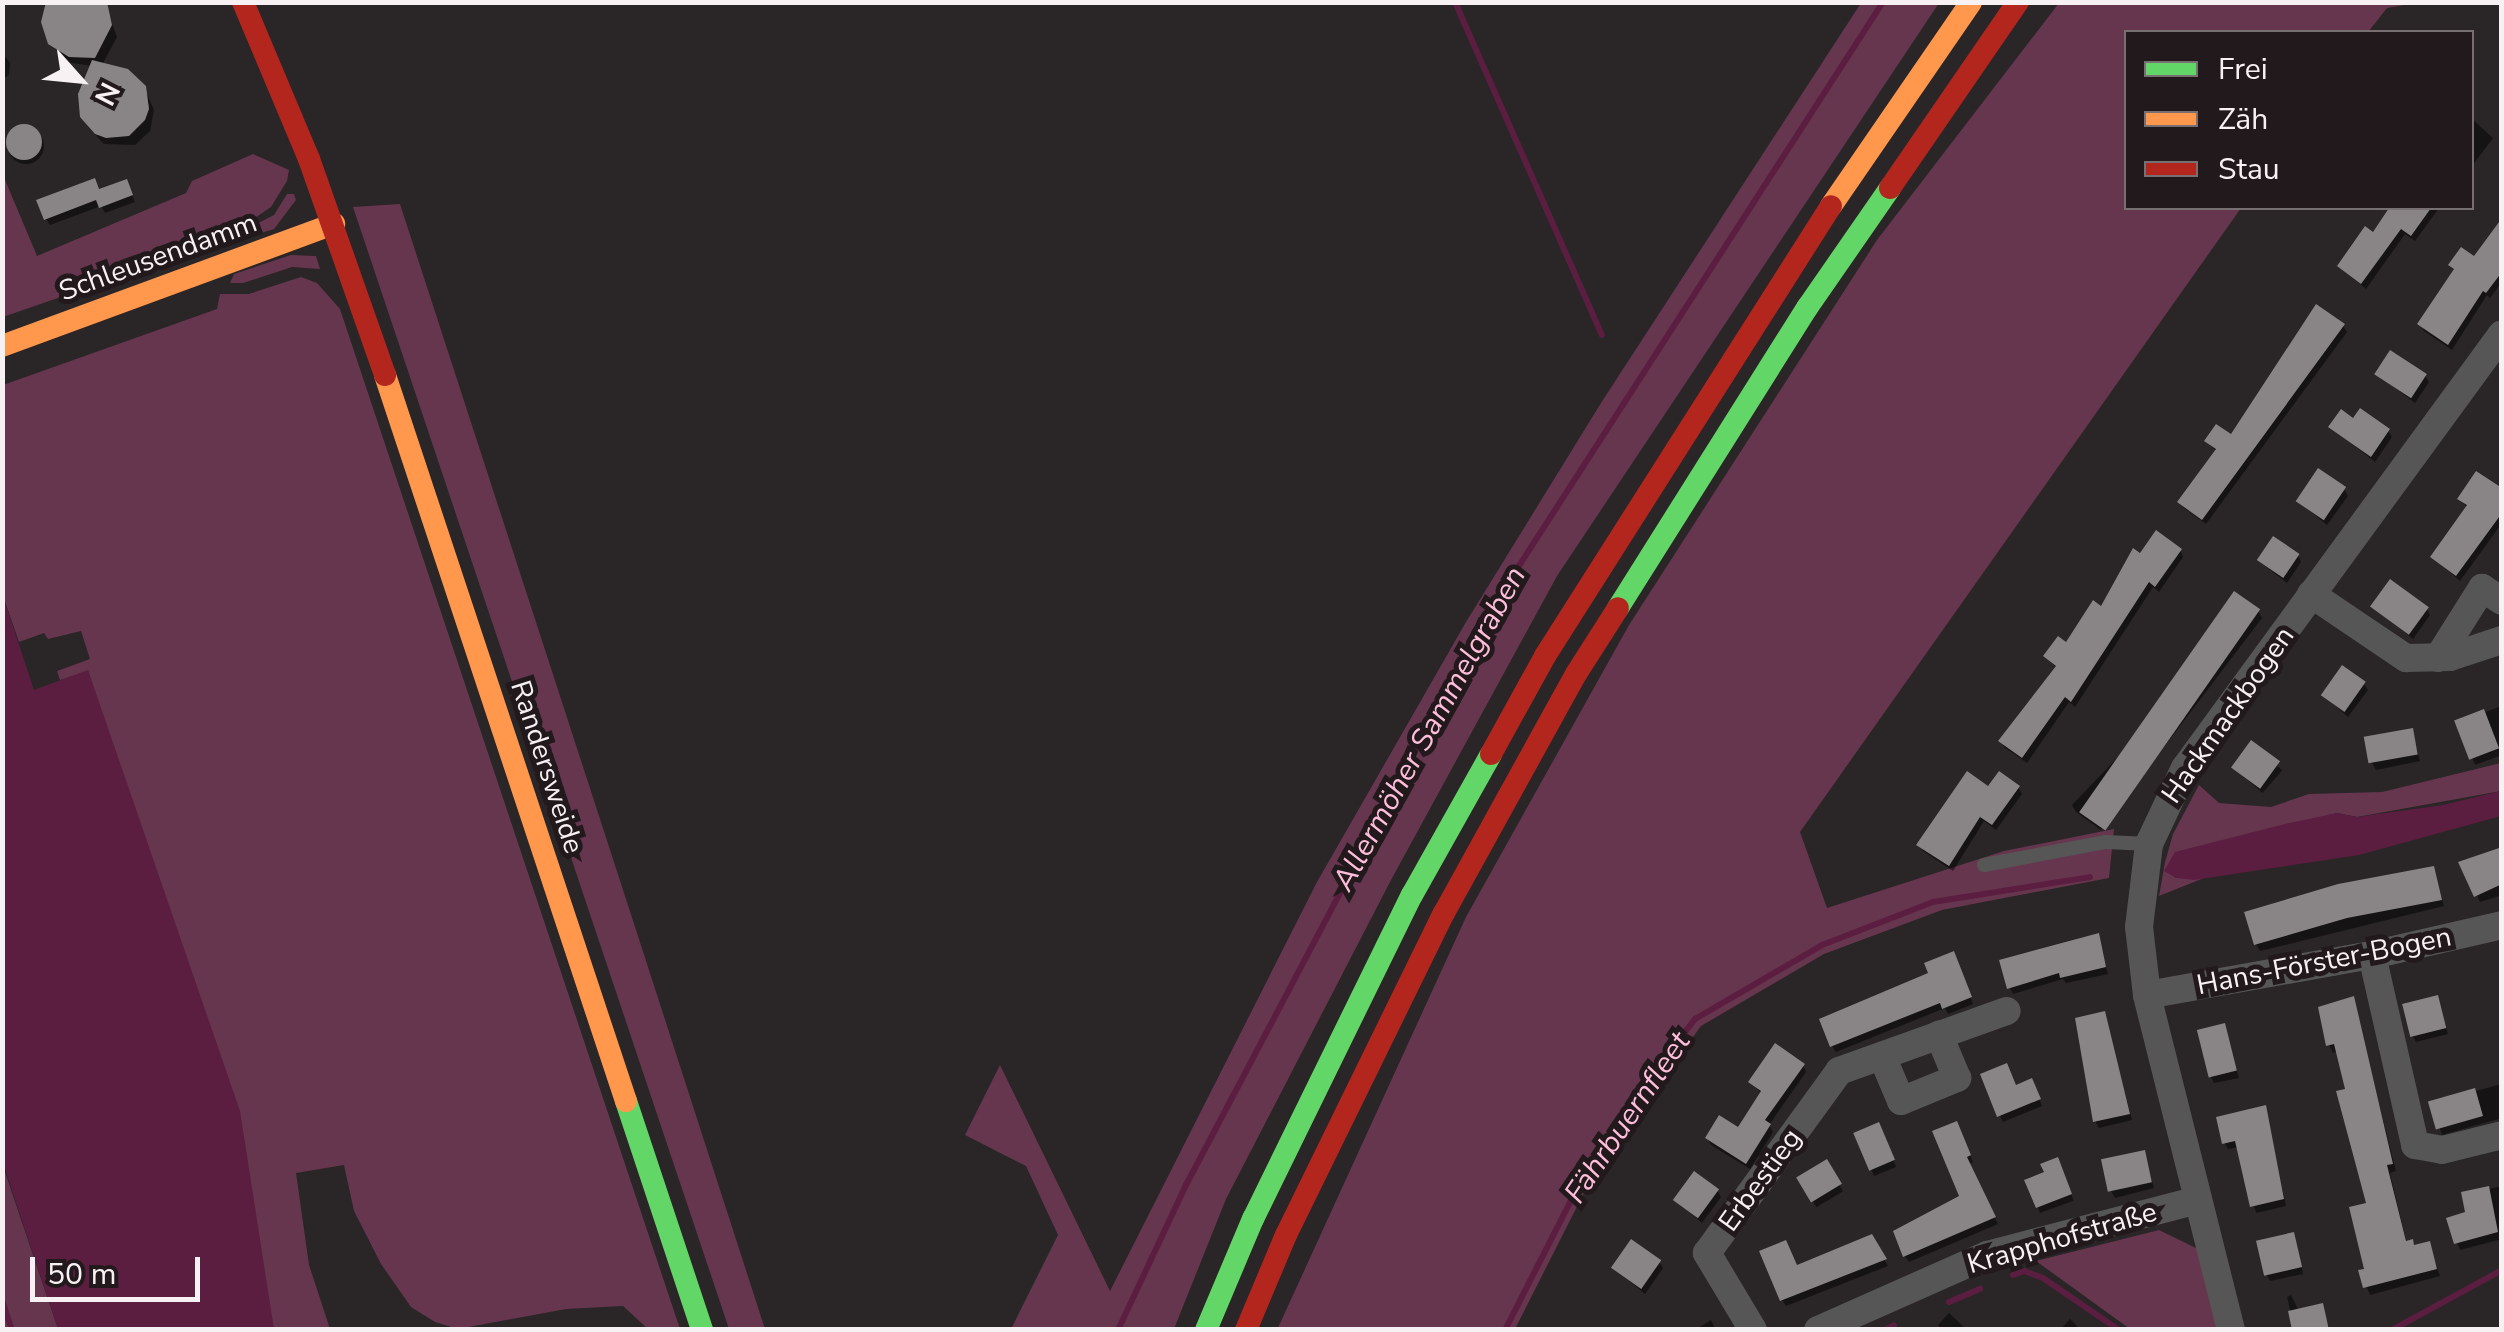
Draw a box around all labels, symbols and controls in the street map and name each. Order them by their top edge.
north arrow [30,30,130,130]
legend [2124,30,2474,210]
text: Frei [2218,49,2268,90]
text: N [85,76,128,112]
text: Zäh [2218,99,2268,140]
text: Stau [2218,149,2280,190]
street label: Schleusendamm [54,206,262,308]
water label: Allermöher Sammelgraben [1326,561,1534,897]
street label: Hackmackbogen [2155,620,2301,810]
street label: Randersweide [503,676,591,858]
street label: Hans-Förster-Bogen [2194,920,2454,1002]
water label: Fährbuernfleet [1558,1026,1698,1210]
street label: Erbestieg [1712,1122,1808,1238]
street label: Krapphofstraße [1963,1195,2161,1281]
scale bar [35,1237,205,1299]
text: 50 m [47,1254,116,1295]

